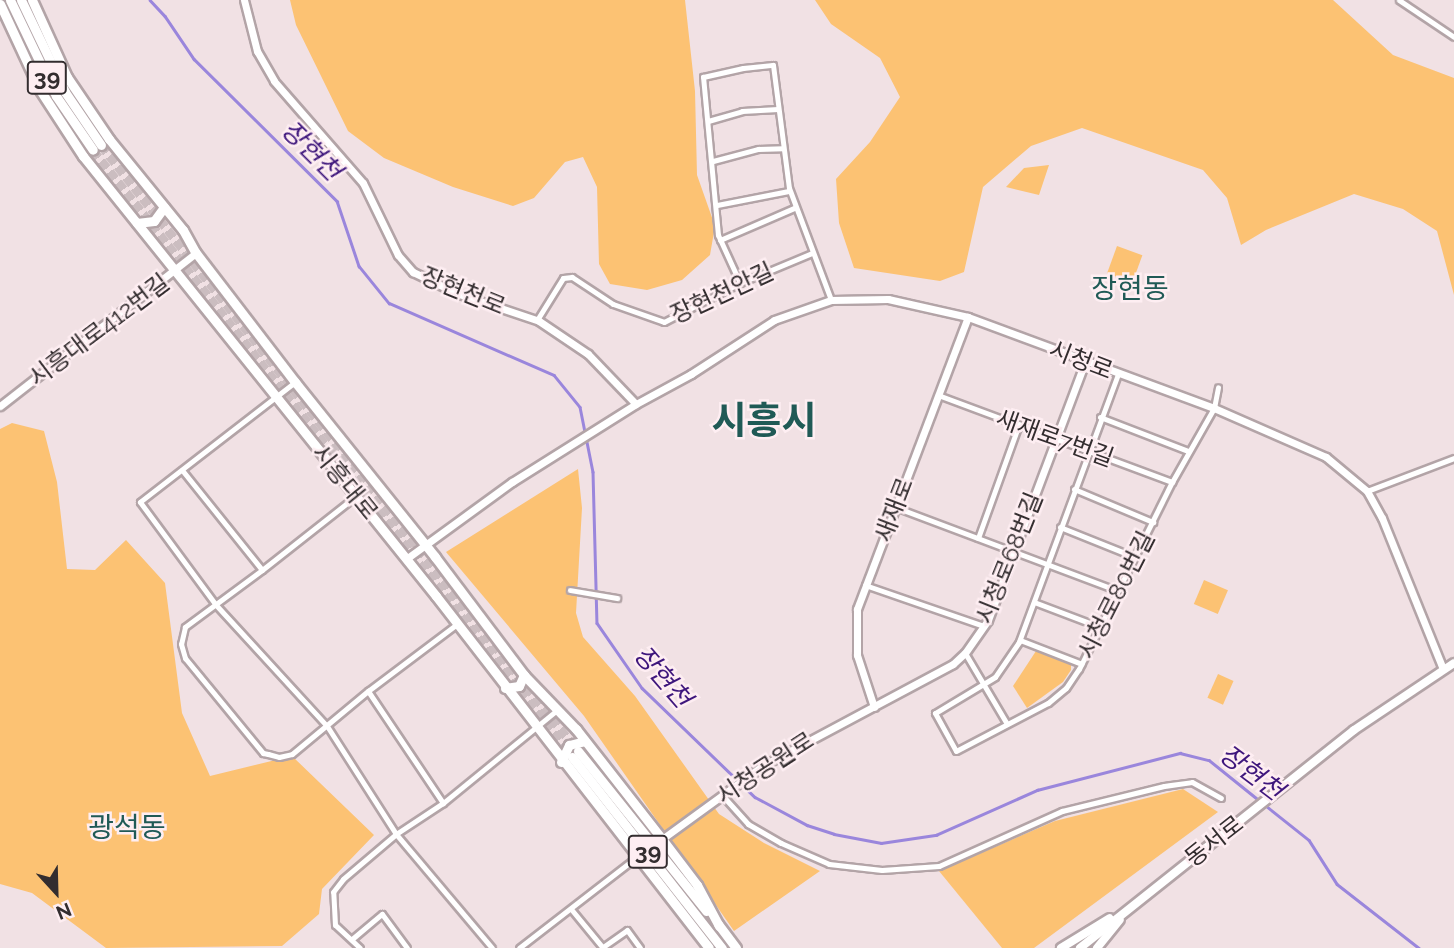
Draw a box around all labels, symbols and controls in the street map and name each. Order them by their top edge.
road number: 39 [26,58,68,97]
water label: 장현천 [275,115,347,187]
street label: 장현천안길 [666,257,778,329]
street label: 장현천로 [417,261,509,321]
street label: 시흥대로412번길 [23,268,175,392]
district label: 장현동 [1091,272,1169,306]
street label: 시청로 [1045,335,1117,385]
district label: 시흥시 [712,398,816,444]
street label: 새재로7번길 [992,403,1118,473]
street label: 시흥대로 [306,439,384,525]
street label: 새재로 [869,474,919,546]
street label: 시청로68번길 [970,488,1048,628]
street label: 시청로80번길 [1072,526,1160,664]
water label: 장현천 [627,640,697,714]
street label: 시청공원로 [711,726,819,810]
water label: 장현천 [1213,739,1289,807]
street label: 동서로 [1179,809,1249,873]
district label: 광석동 [88,811,166,845]
road number: 39 [627,832,669,872]
north arrow [21,857,91,927]
text: N [53,899,75,924]

